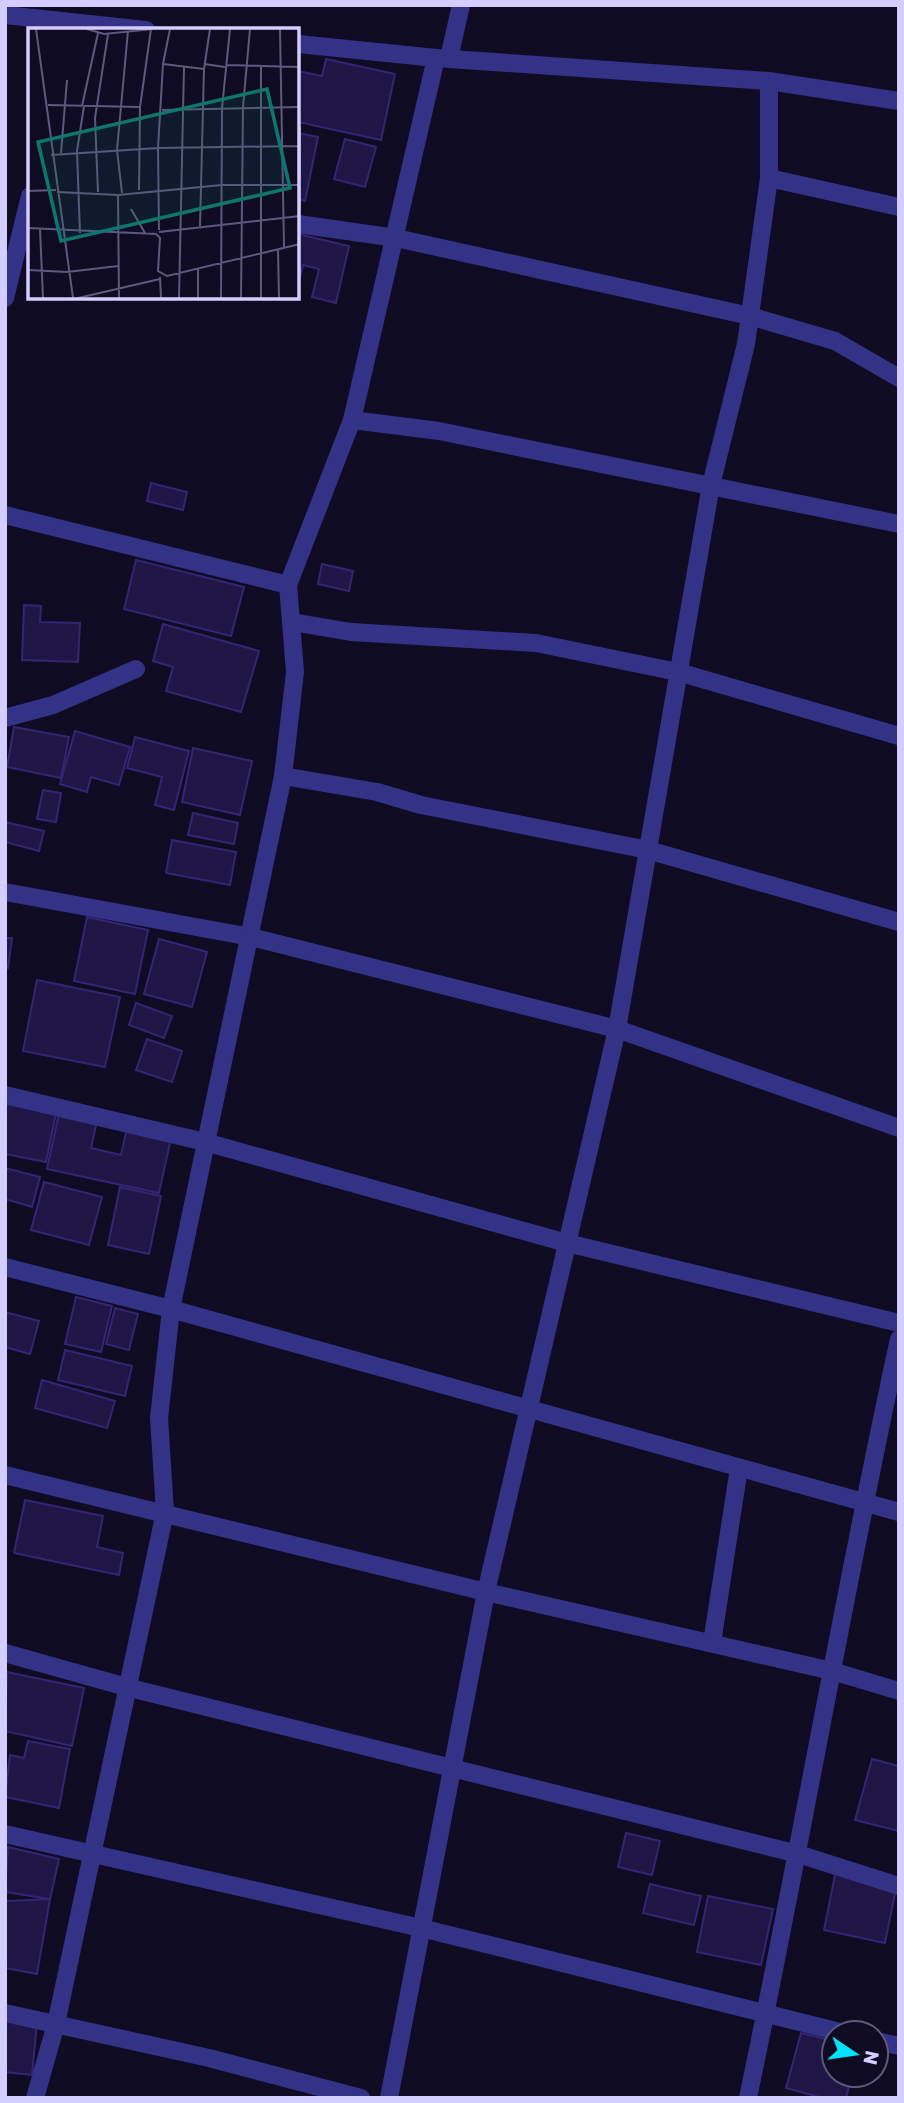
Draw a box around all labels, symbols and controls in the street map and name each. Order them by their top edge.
inset map [28,28,299,299]
north arrow [820,2019,890,2089]
text: N [858,2048,884,2067]

